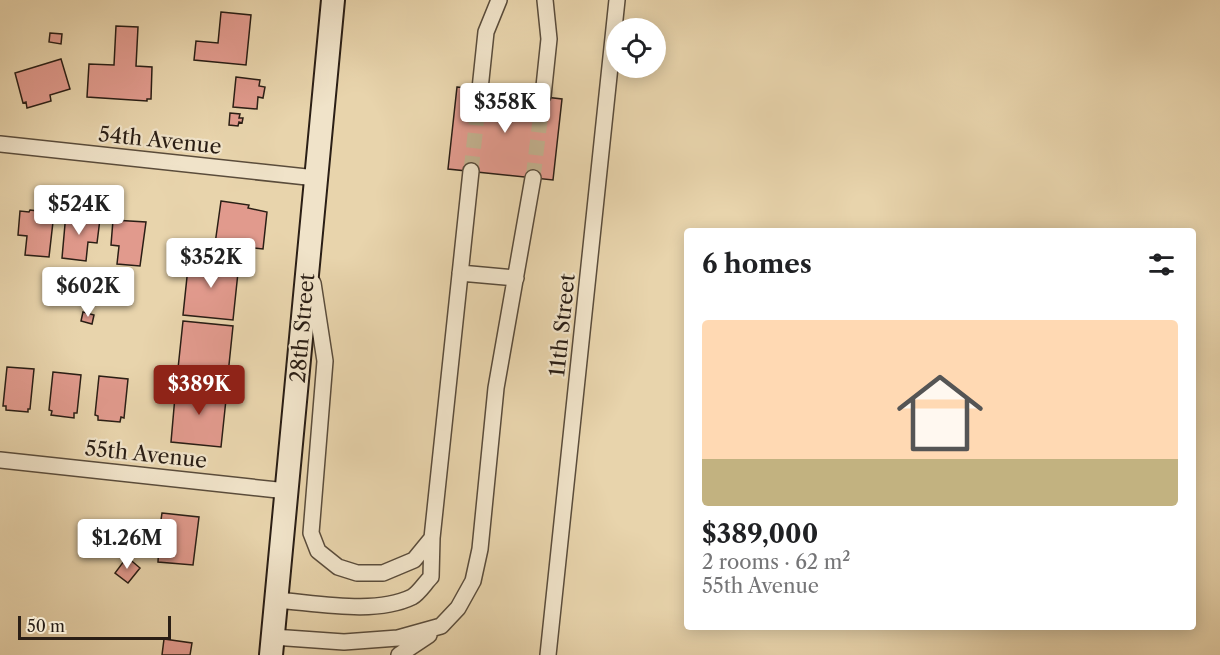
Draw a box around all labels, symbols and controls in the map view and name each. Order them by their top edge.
map controls [606,18,666,78]
button: locate [606,18,666,78]
pin: $358K [463,83,547,134]
text: $358K [474,90,536,114]
street label: 54th Avenue [97,121,223,159]
pin: $524K [37,185,121,236]
text: $524K [48,192,110,216]
pin: $352K [169,238,253,289]
text: $352K [180,245,242,269]
text: 6 homes [702,248,812,280]
icon: filters [1145,248,1178,281]
pin: $602K [46,267,130,318]
street label: 28th Street [285,271,319,384]
street label: 11th Street [544,272,580,378]
text: $602K [56,274,120,298]
icon: home [886,359,994,467]
pin: $389K [157,365,241,416]
text: $389K [168,372,230,396]
street label: 55th Avenue [84,435,208,473]
text: $389,000 [702,518,818,550]
pin: $1.26M [78,519,176,570]
text: $1.26M [92,526,162,550]
text: 2 rooms · 62 m² [702,550,850,574]
text: 55th Avenue [702,574,819,598]
scale bar [18,613,171,640]
text: 50 m [27,616,65,636]

